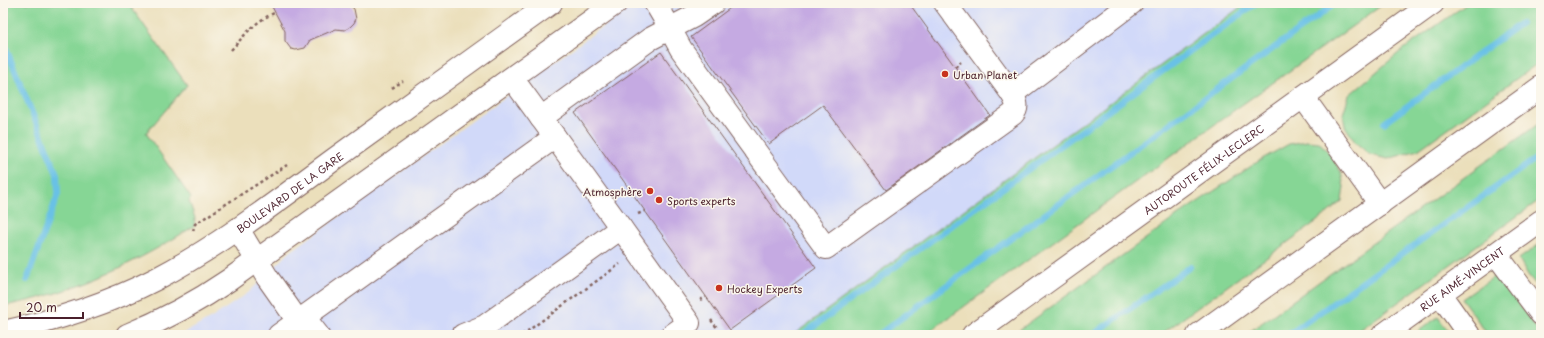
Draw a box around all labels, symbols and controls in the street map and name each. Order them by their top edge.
place label: Urban Planet [953,67,1017,82]
marker: Urban Planet [940,69,950,79]
street label: AUTOROUTE FÉLIX-LECLERC [1140,120,1267,217]
street label: BOULEVARD DE LA GARE [233,148,346,236]
place label: Atmosphère [583,184,643,199]
marker: Atmosphère [645,186,655,196]
place label: Sports experts [667,193,736,208]
marker: Sports experts [654,195,664,205]
street label: RUE AIMÉ-VINCENT [1416,242,1507,314]
place label: Hockey Experts [727,281,803,297]
marker: Hockey Experts [714,283,724,293]
scale bar [20,294,83,320]
text: 20 m [26,298,57,316]

